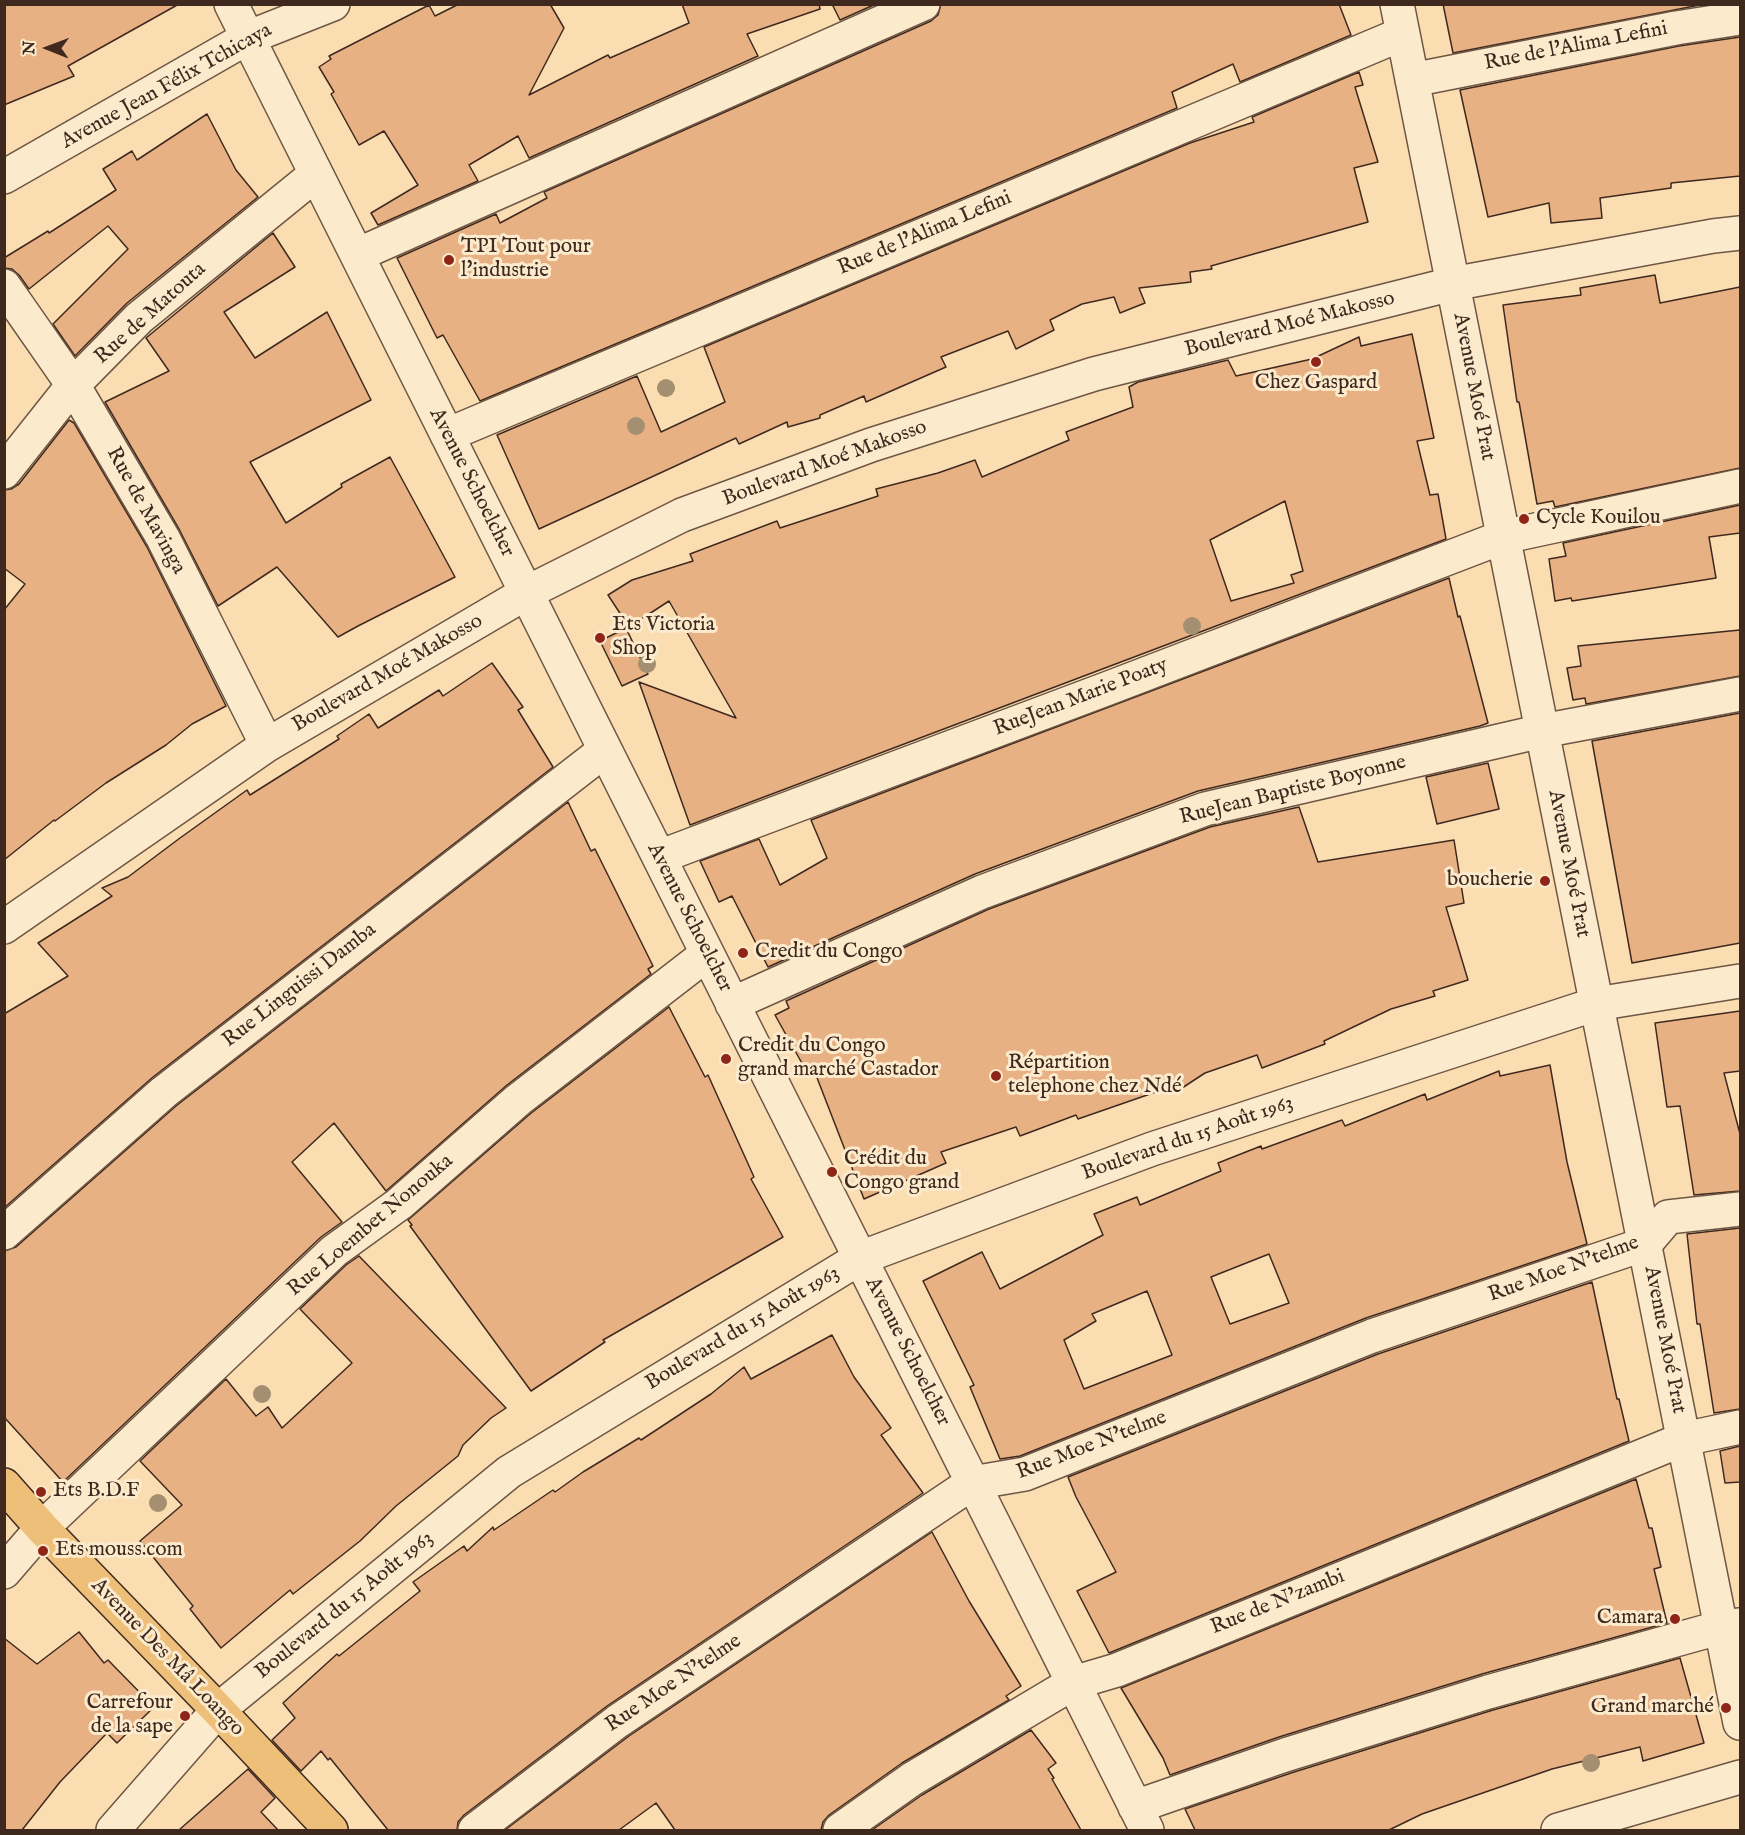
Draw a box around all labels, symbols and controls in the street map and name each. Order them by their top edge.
street label: Rue de l'Alima Lefini [1482,17,1670,77]
north arrow [18,18,78,78]
street label: Avenue Jean Félix Tchicaya [57,19,277,155]
text: N [20,41,40,55]
street label: Rue de l'Alima Lefini [834,186,1016,282]
place label: TPI Tout pour l'industrie [461,235,591,285]
marker: TPI Tout pour l'industrie [442,253,456,267]
street label: Rue de Matouta [90,258,212,370]
street label: Boulevard Moé Makosso [1182,287,1398,363]
street label: Avenue Moé Prat [1446,311,1500,463]
marker: Chez Gaspard [1309,355,1323,369]
place label: Chez Gaspard [1255,371,1377,397]
street label: Avenue Schoelcher [423,404,519,562]
street label: Boulevard Moé Makosso [719,415,931,513]
street label: Rue de Mavinga [100,443,190,579]
place label: Cycle Kouilou [1536,506,1661,532]
marker: Cycle Kouilou [1517,512,1531,526]
street label: Boulevard Moé Makosso [288,609,488,739]
place label: Ets Victoria Shop [612,613,715,663]
marker: Ets Victoria Shop [593,631,607,645]
street label: RueJean Marie Poaty [990,653,1172,743]
street label: RueJean Baptiste Boyonne [1177,751,1409,831]
street label: Avenue Moé Prat [1541,788,1595,940]
street label: Avenue Schoelcher [641,839,737,997]
place label: boucherie [1447,868,1533,894]
marker: boucherie [1538,874,1552,888]
street label: Rue Linguissi Damba [218,918,382,1054]
place label: Credit du Congo [755,940,903,966]
marker: Credit du Congo [736,946,750,960]
place label: Credit du Congo grand marché Castador [738,1034,938,1084]
place label: Répartition telephone chez Ndé [1008,1051,1182,1101]
marker: Credit du Congo grand marché Castador [719,1052,733,1066]
marker: Répartition telephone chez Ndé [989,1069,1003,1083]
street label: Boulevard du 15 Août 1963 [1079,1091,1297,1187]
place label: Crédit du Congo grand [844,1147,959,1197]
street label: Rue Loembet Nonouka [283,1149,459,1303]
marker: Crédit du Congo grand [825,1165,839,1179]
street label: Rue Moe N'telme [1485,1231,1643,1309]
street label: Boulevard du 15 Août 1963 [642,1261,844,1397]
street label: Avenue Moé Prat [1637,1264,1691,1416]
street label: Avenue Schoelcher [859,1273,955,1431]
street label: Rue Moe N'telme [1014,1406,1170,1486]
place label: Ets B.D.F [53,1479,139,1505]
marker: Ets B.D.F [34,1485,48,1499]
street label: Boulevard du 15 Août 1963 [251,1526,439,1686]
place label: Ets mouss.com [55,1538,183,1564]
marker: Ets mouss.com [36,1544,50,1558]
street label: Rue de N'zambi [1207,1565,1349,1641]
street label: Avenue Des Mâ Loango [85,1574,249,1742]
place label: Camara [1597,1606,1663,1632]
marker: Camara [1668,1612,1682,1626]
street label: Rue Moe N'telme [601,1629,747,1739]
place label: Carrefour de la sape [87,1691,173,1741]
place label: Grand marché [1591,1695,1714,1721]
marker: Grand marché [1719,1701,1733,1715]
marker: Carrefour de la sape [178,1709,192,1723]

